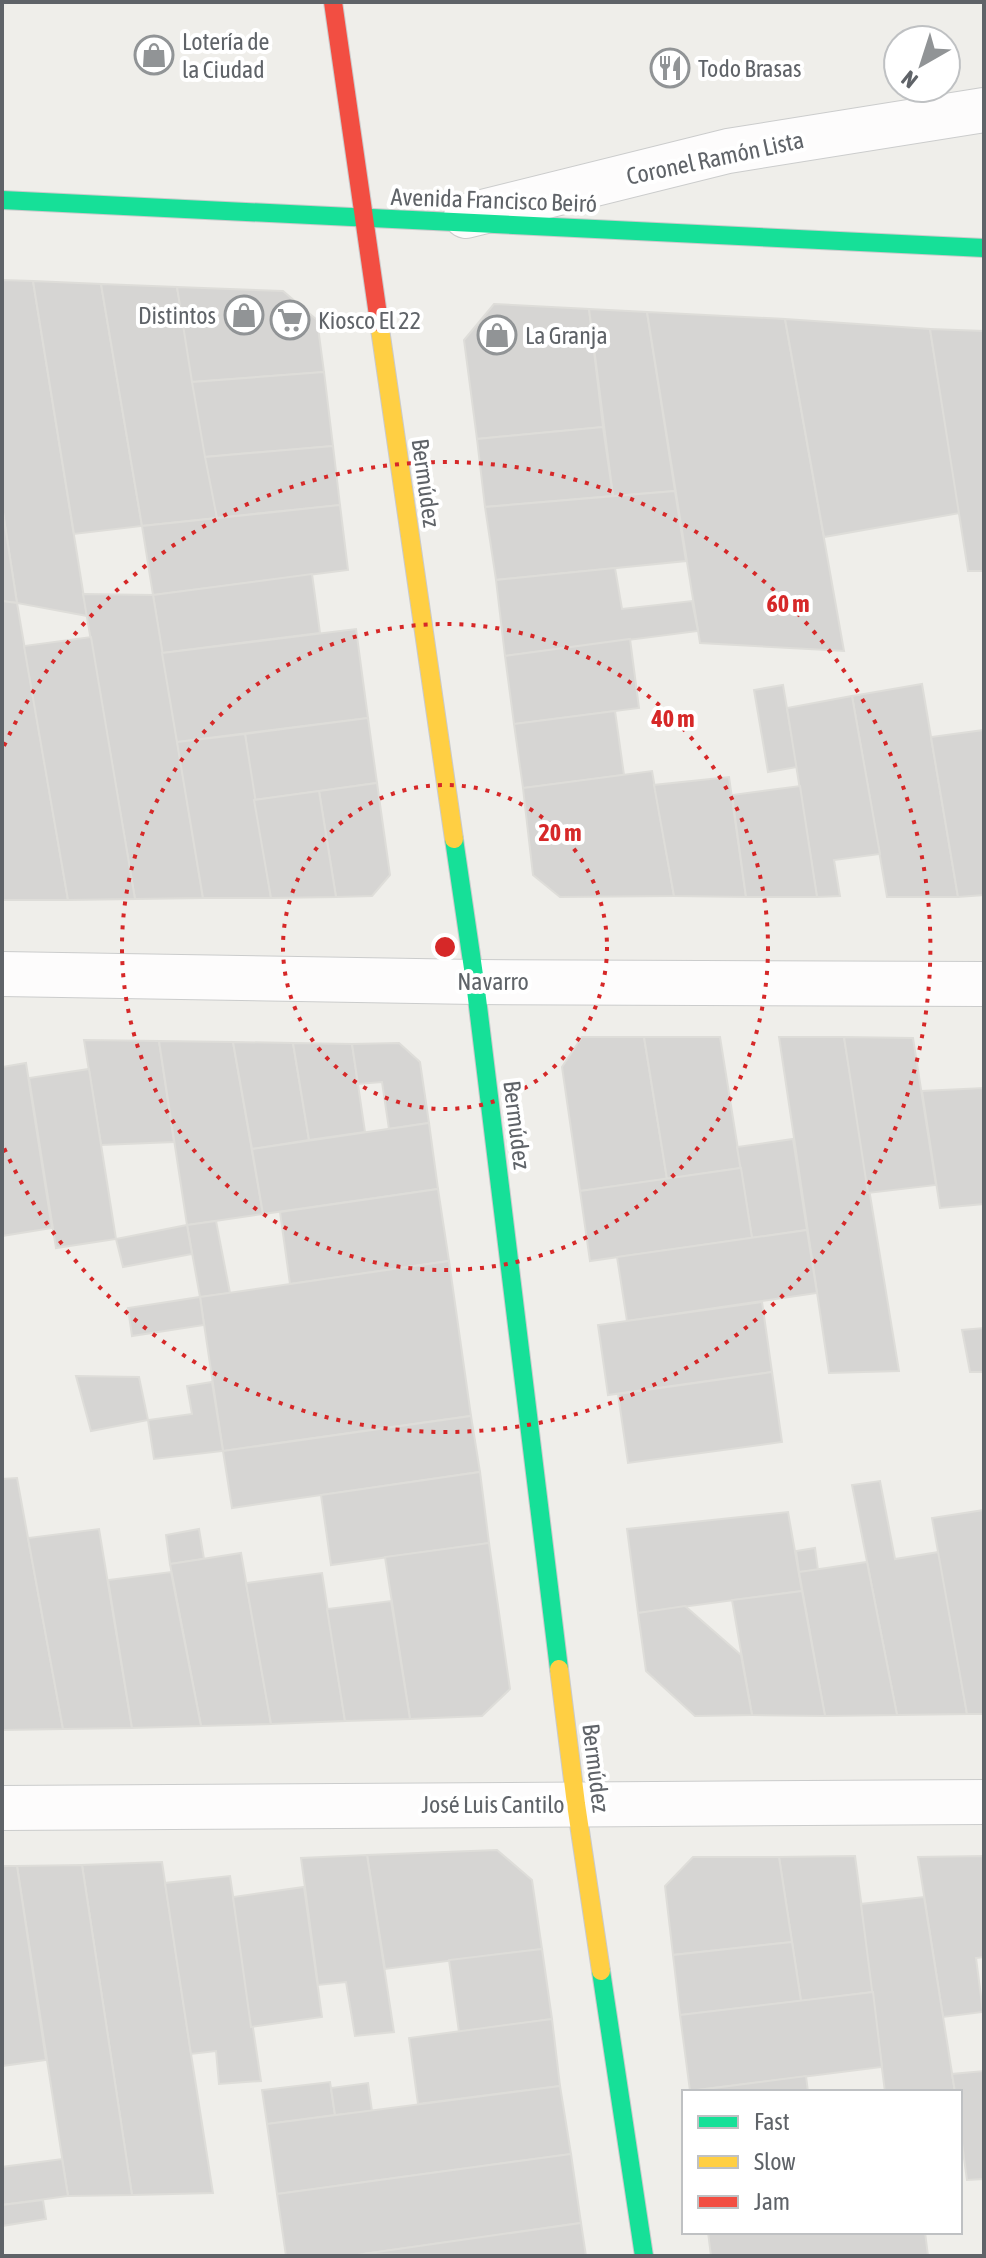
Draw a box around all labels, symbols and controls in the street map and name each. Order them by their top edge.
north arrow [882,24,962,104]
place label: Lotería de la Ciudad [182,28,269,83]
shop icon: Lotería de la Ciudad [133,34,175,76]
restaurant icon: Todo Brasas [649,47,691,89]
place label: Todo Brasas [698,55,802,82]
text: N [896,65,923,94]
street label: Coronel Ramón Lista [624,126,806,190]
street label: Avenida Francisco Beiró [390,183,598,217]
shop icon: Distintos [223,294,265,336]
supermarket icon: Kiosco El 22 [269,299,311,341]
place label: Distintos [138,302,216,329]
place label: Kiosco El 22 [318,307,421,334]
shop icon: La Granja [476,314,518,356]
place label: La Granja [525,322,608,349]
street label: Bermúdez [406,437,446,529]
text: 60 m [766,590,810,617]
text: 40 m [650,705,695,732]
text: 20 m [538,819,582,846]
centre of rings [431,933,459,961]
street label: Navarro [457,968,529,995]
street label: Bermúdez [498,1079,536,1171]
street label: Bermúdez [577,1722,615,1814]
street label: José Luis Cantilo [421,1791,565,1818]
legend [682,2090,962,2234]
text: Fast [754,2108,790,2135]
text: Slow [754,2148,796,2175]
text: Jam [754,2188,790,2215]

